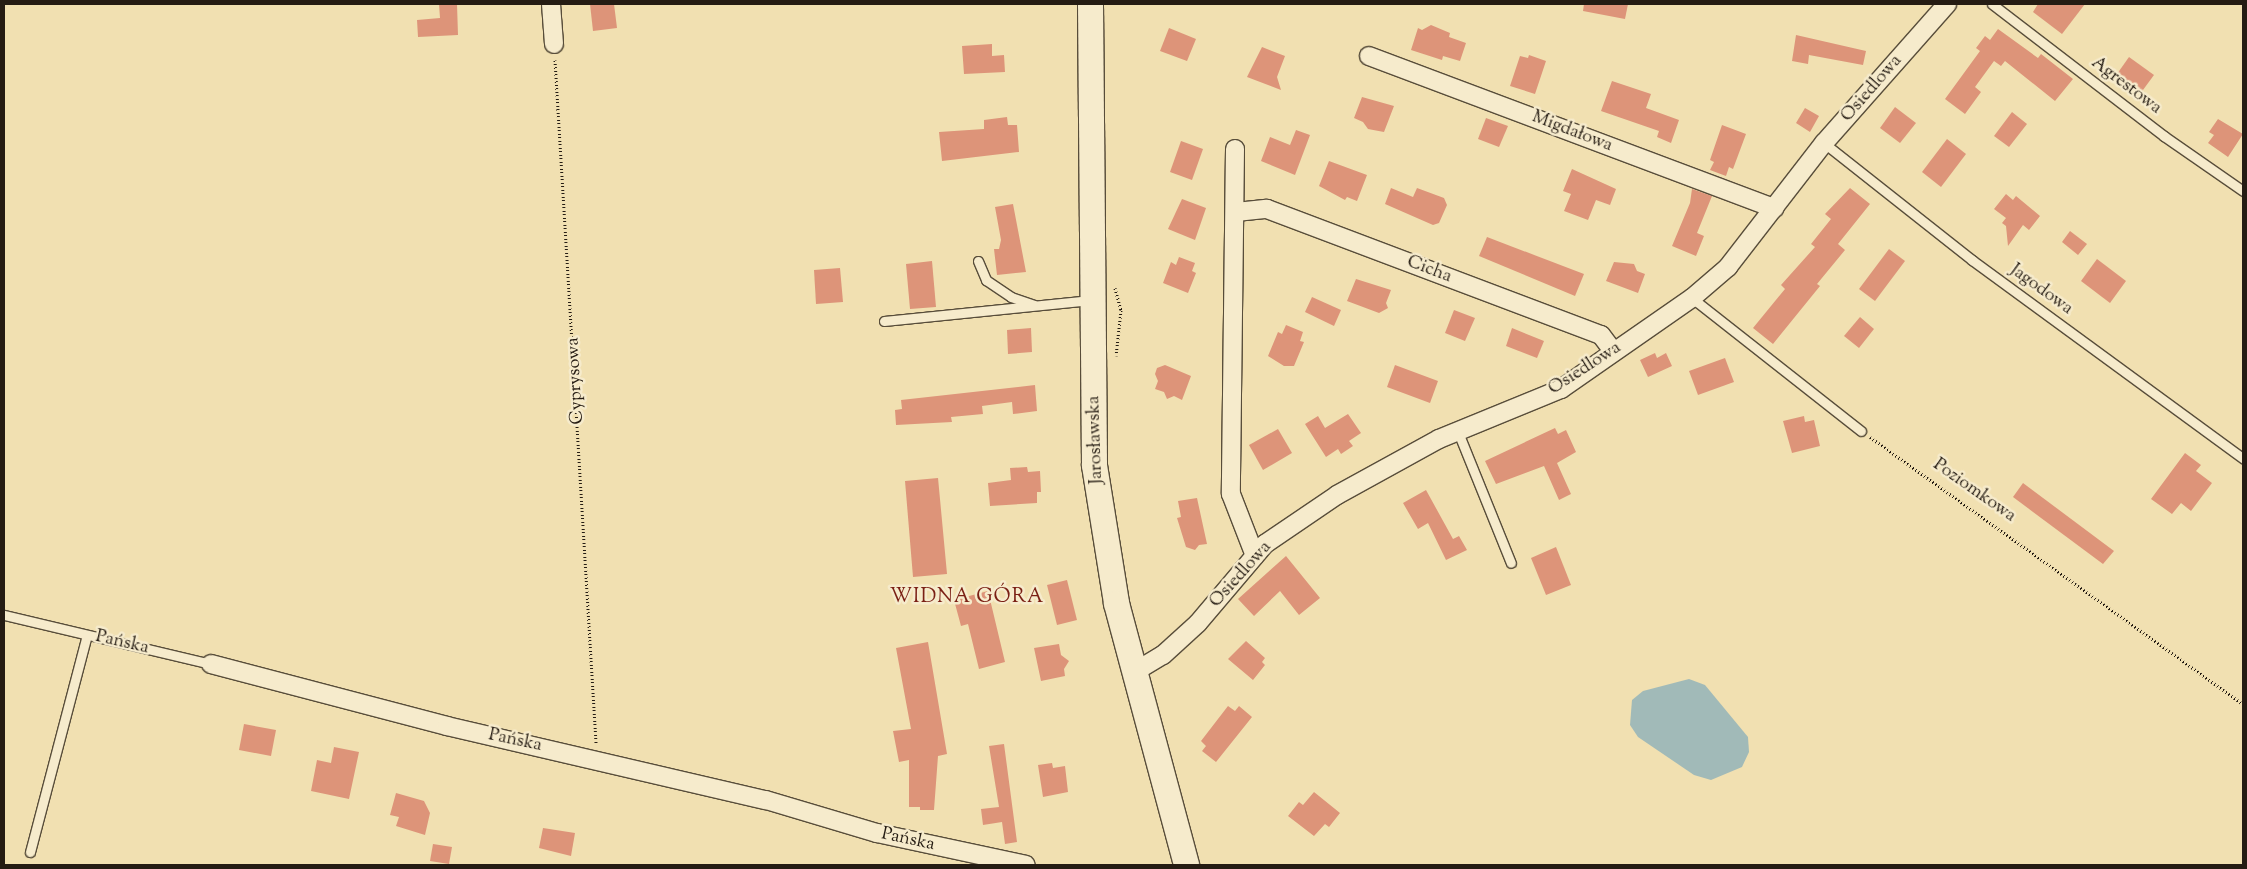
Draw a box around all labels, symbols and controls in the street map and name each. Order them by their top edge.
street label: Osiedlowa [1837,51,1907,127]
street label: Agrestowa [2087,53,2165,119]
street label: Migdałowa [1529,107,1615,157]
street label: Cicha [1404,252,1454,288]
street label: Jagodowa [2005,260,2077,320]
street label: Cyprysowa [563,337,589,425]
street label: Osiedlowa [1545,338,1625,400]
street label: Jarosławska [1084,395,1108,485]
street label: Poziomkowa [1928,455,2020,527]
street label: Osiedlowa [1206,537,1276,613]
district label: WIDNA GÓRA [889,585,1045,609]
street label: Pańska [93,626,151,660]
street label: Pańska [486,725,544,757]
street label: Pańska [879,824,937,856]

